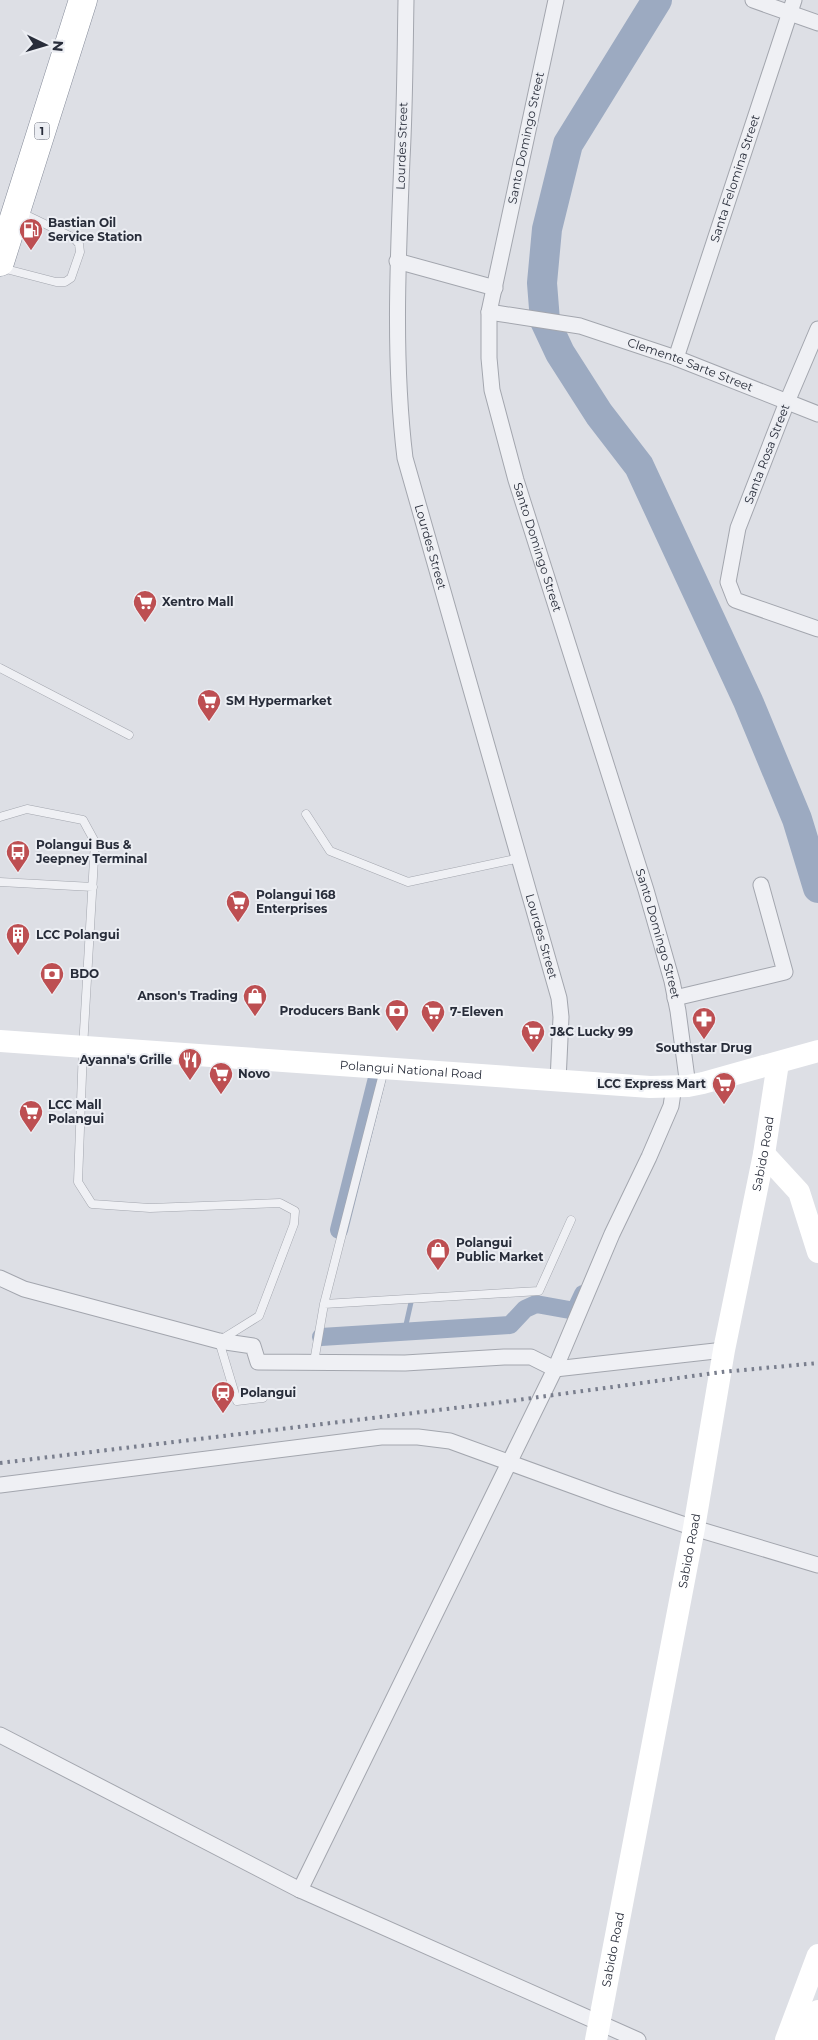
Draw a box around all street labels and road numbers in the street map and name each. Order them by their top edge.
street label: Santo Domingo Street [504,70,547,205]
street label: Lourdes Street [392,102,411,190]
street label: Santa Felomina Street [707,112,763,244]
road number: 1 [34,122,50,140]
street label: Clemente Sarte Street [626,334,756,395]
street label: Santa Rosa Street [741,402,793,506]
street label: Santo Domingo Street [510,481,565,614]
street label: Lourdes Street [412,503,450,591]
street label: Santo Domingo Street [633,867,683,1000]
street label: Lourdes Street [523,892,561,981]
street label: Polangui National Road [339,1057,483,1082]
street label: Sabido Road [749,1115,777,1193]
street label: Sabido Road [675,1512,703,1590]
street label: Sabido Road [598,1911,627,1988]

